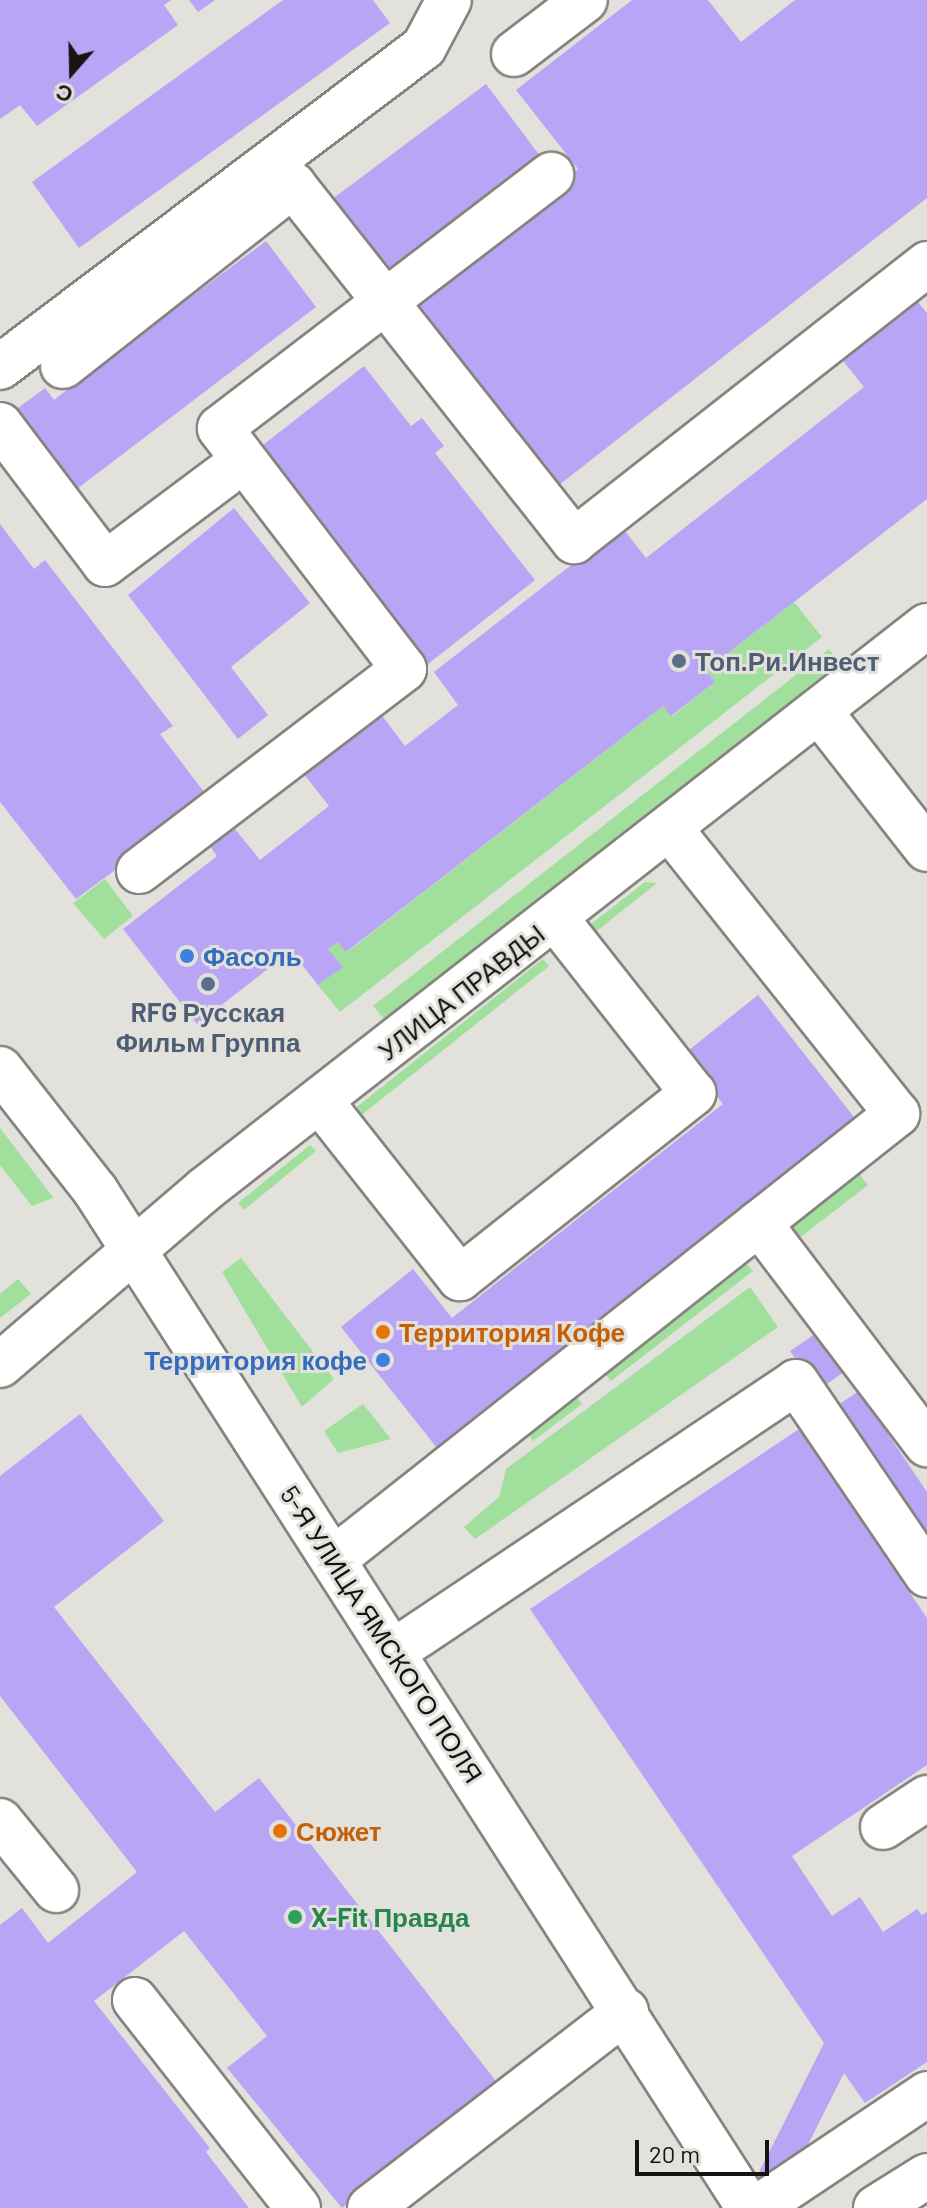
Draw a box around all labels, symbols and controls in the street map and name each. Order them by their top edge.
north arrow [32,32,112,112]
text: С [52,80,76,109]
place label: Топ.Ри.Инвест [695,645,880,677]
marker: Топ.Ри.Инвест [670,652,688,670]
street label: УЛИЦА ПРАВДЫ [372,917,550,1067]
place label: Фасоль [203,940,302,972]
marker: Фасоль [178,947,196,965]
marker: RFG Русская Фильм Группа [199,975,217,993]
place label: RFG Русская Фильм Группа [116,996,300,1058]
place label: Территория Кофе [399,1316,625,1348]
marker: Территория Кофе [374,1323,392,1341]
place label: Территория кофе [144,1344,367,1376]
marker: Территория кофе [374,1351,392,1369]
street label: 5-Я УЛИЦА ЯМСКОГО ПОЛЯ [274,1480,490,1788]
place label: Сюжет [296,1815,382,1847]
marker: Сюжет [271,1822,289,1840]
place label: X-Fit Правда [311,1901,469,1933]
marker: X-Fit Правда [286,1908,304,1926]
scale bar [639,2124,773,2174]
text: 20 m [649,2139,700,2168]

